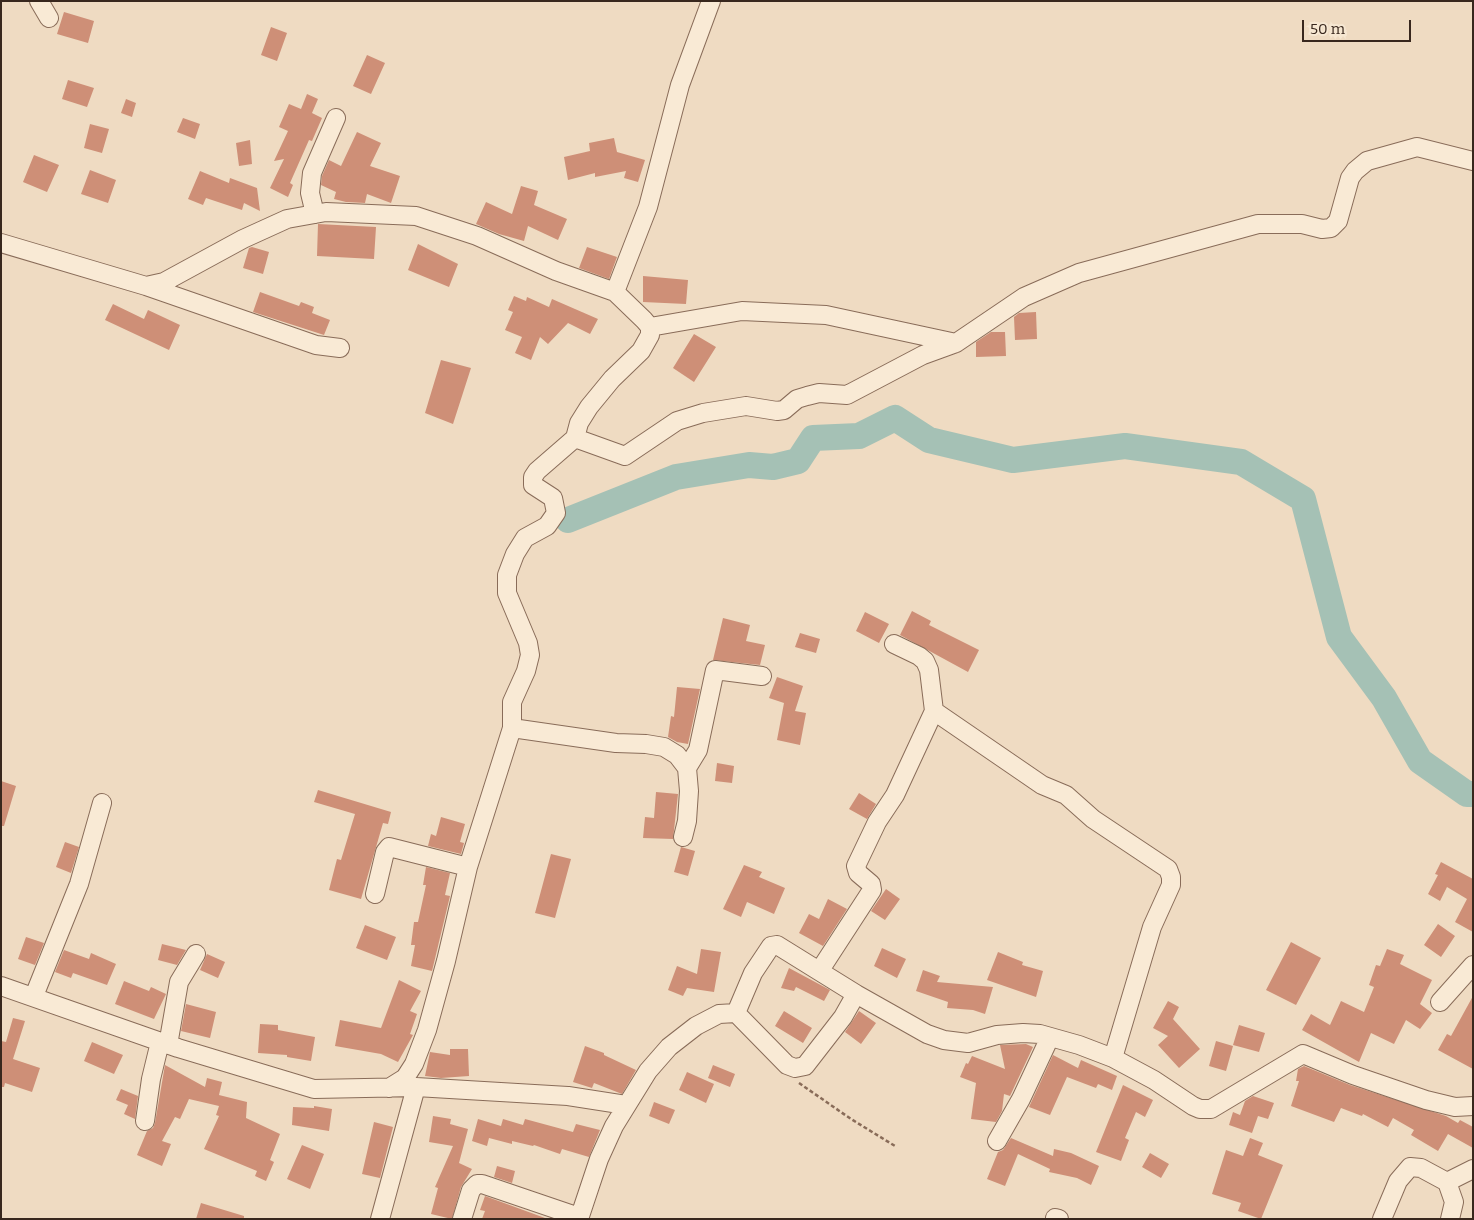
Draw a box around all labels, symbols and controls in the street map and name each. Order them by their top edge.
scale bar [1304,10,1413,42]
text: 50 m [1310,20,1345,38]

